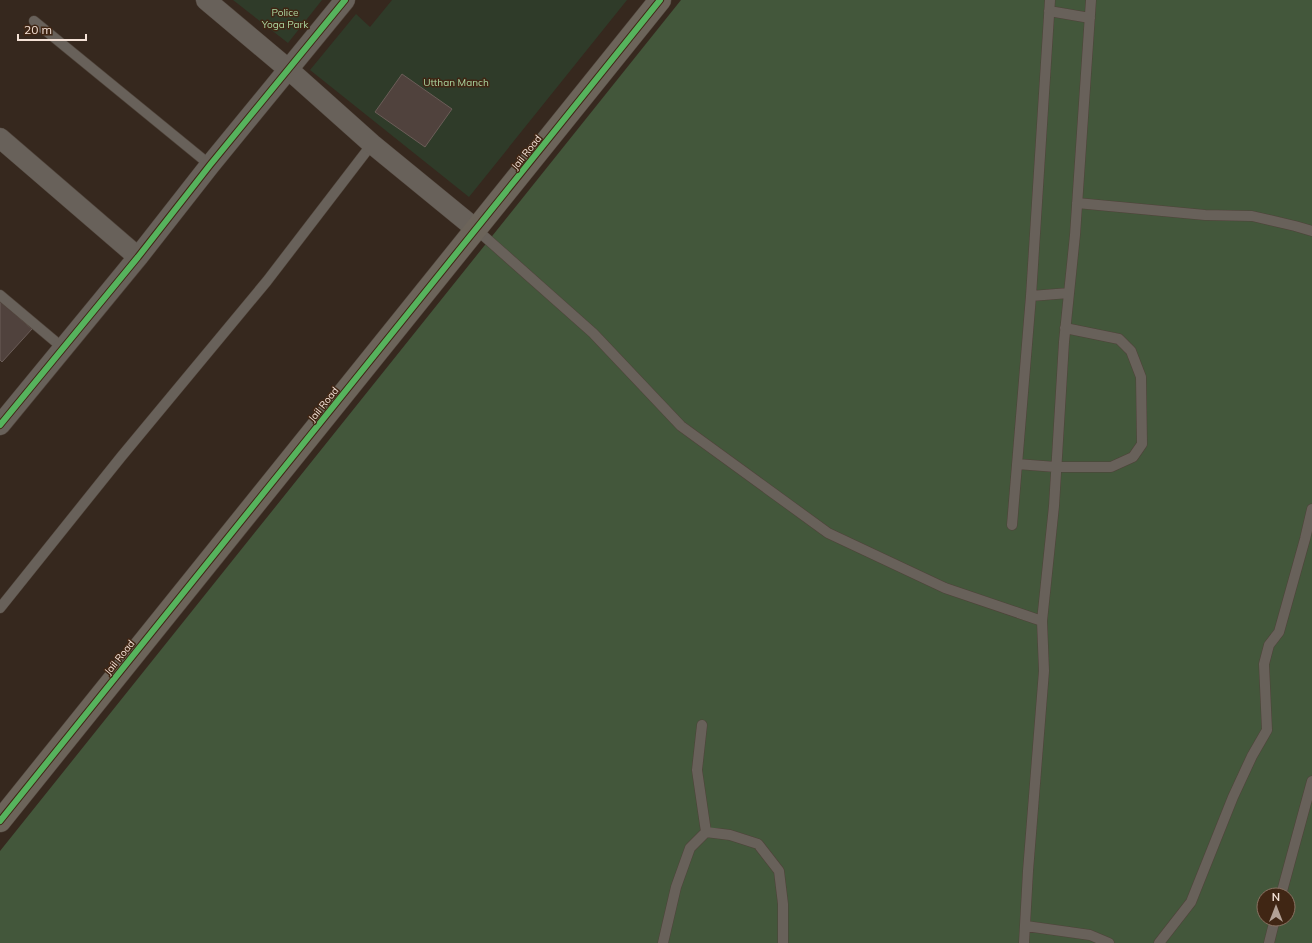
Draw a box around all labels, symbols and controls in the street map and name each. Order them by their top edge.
park label: Police Yoga Park [261,6,309,31]
scale bar [18,16,86,42]
text: 20 m [24,22,52,37]
park label: Utthan Manch [423,76,489,89]
street label: Jail Road [508,132,544,172]
street label: Jail Road [305,384,341,424]
street label: Jail Road [101,637,137,677]
north arrow [1256,887,1296,927]
text: N [1272,890,1280,904]

